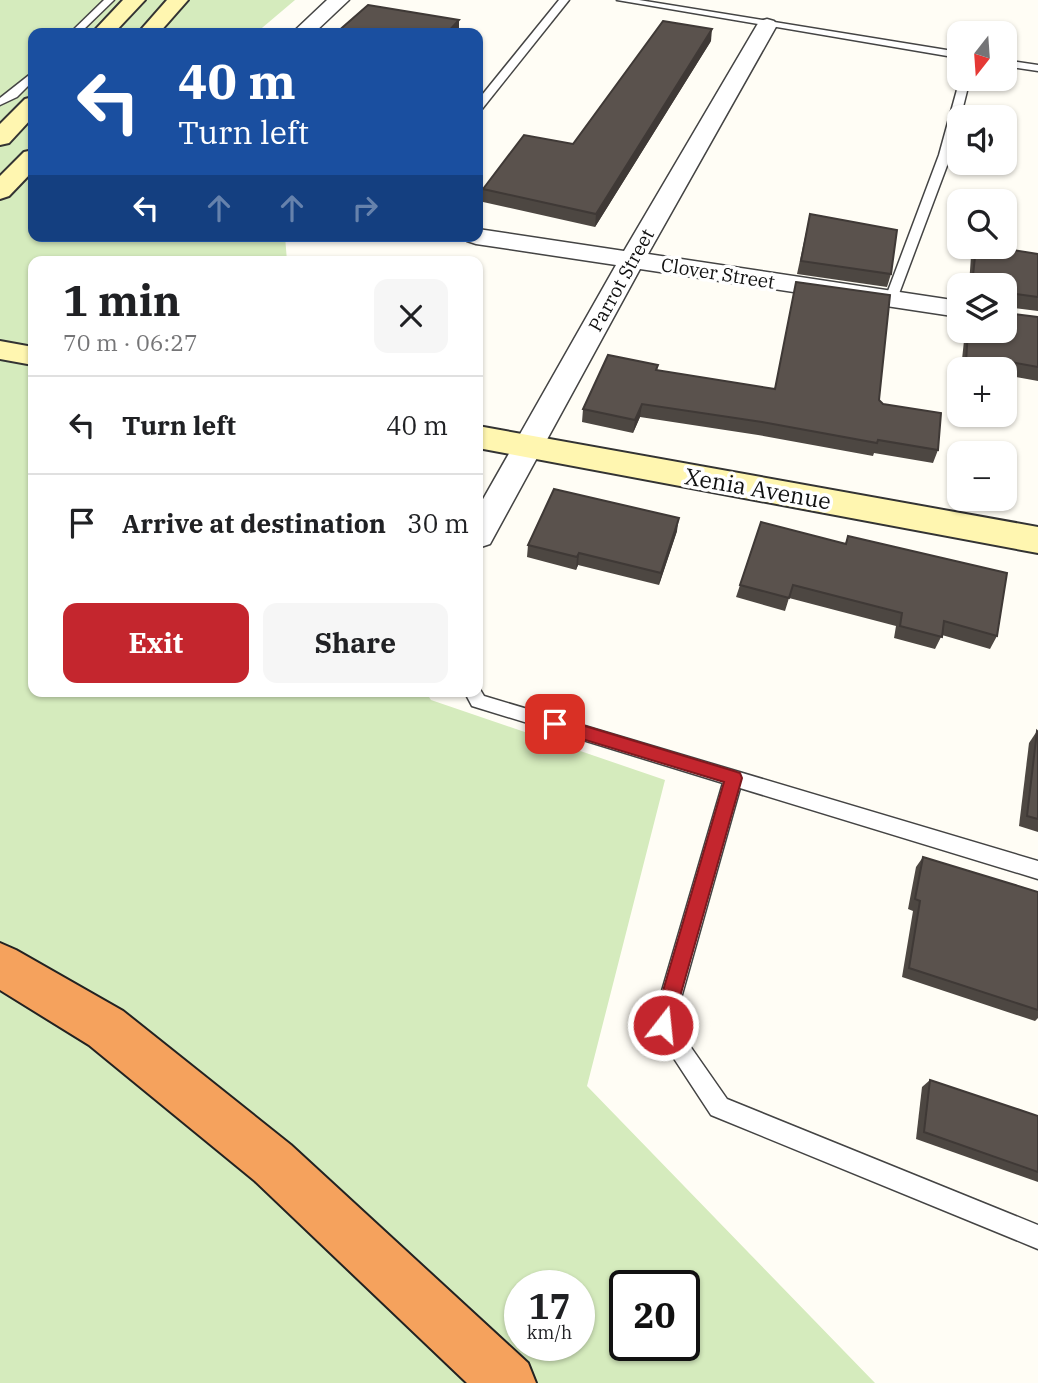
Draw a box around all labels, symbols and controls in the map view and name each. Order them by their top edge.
north arrow [947,21,1017,91]
map controls [947,21,1017,511]
text: 40 m [178,49,296,112]
icon: left [63,56,154,147]
button: sound [947,105,1017,175]
text: Turn left [178,111,309,153]
icon: left [127,189,165,227]
icon: ahead [200,189,238,227]
icon: ahead [273,189,311,227]
icon: right [346,189,384,227]
button: search [947,189,1017,259]
street label: Parrot Street [583,224,659,336]
street label: Clover Street [659,252,777,294]
text: 1 min [63,273,181,328]
button: layers [947,273,1017,343]
button: close [374,279,448,353]
text: 70 m · 06:27 [63,327,198,357]
button: + [947,357,1017,427]
icon: left [63,406,101,444]
text: Turn left [122,408,236,442]
text: 40 m [386,408,448,442]
button: − [947,441,1017,511]
street label: Xenia Avenue [683,460,834,516]
icon: arrive [63,504,101,542]
text: Arrive at destination [122,506,386,540]
text: 30 m [407,506,469,540]
button: Exit [63,603,249,683]
button: Share [263,603,448,683]
pin [525,694,585,754]
icon: arrive [536,705,574,743]
position arrow [626,988,700,1062]
speed limit sign: 20 [609,1270,700,1361]
text: 17 [528,1283,571,1329]
text: km/h [527,1321,572,1344]

